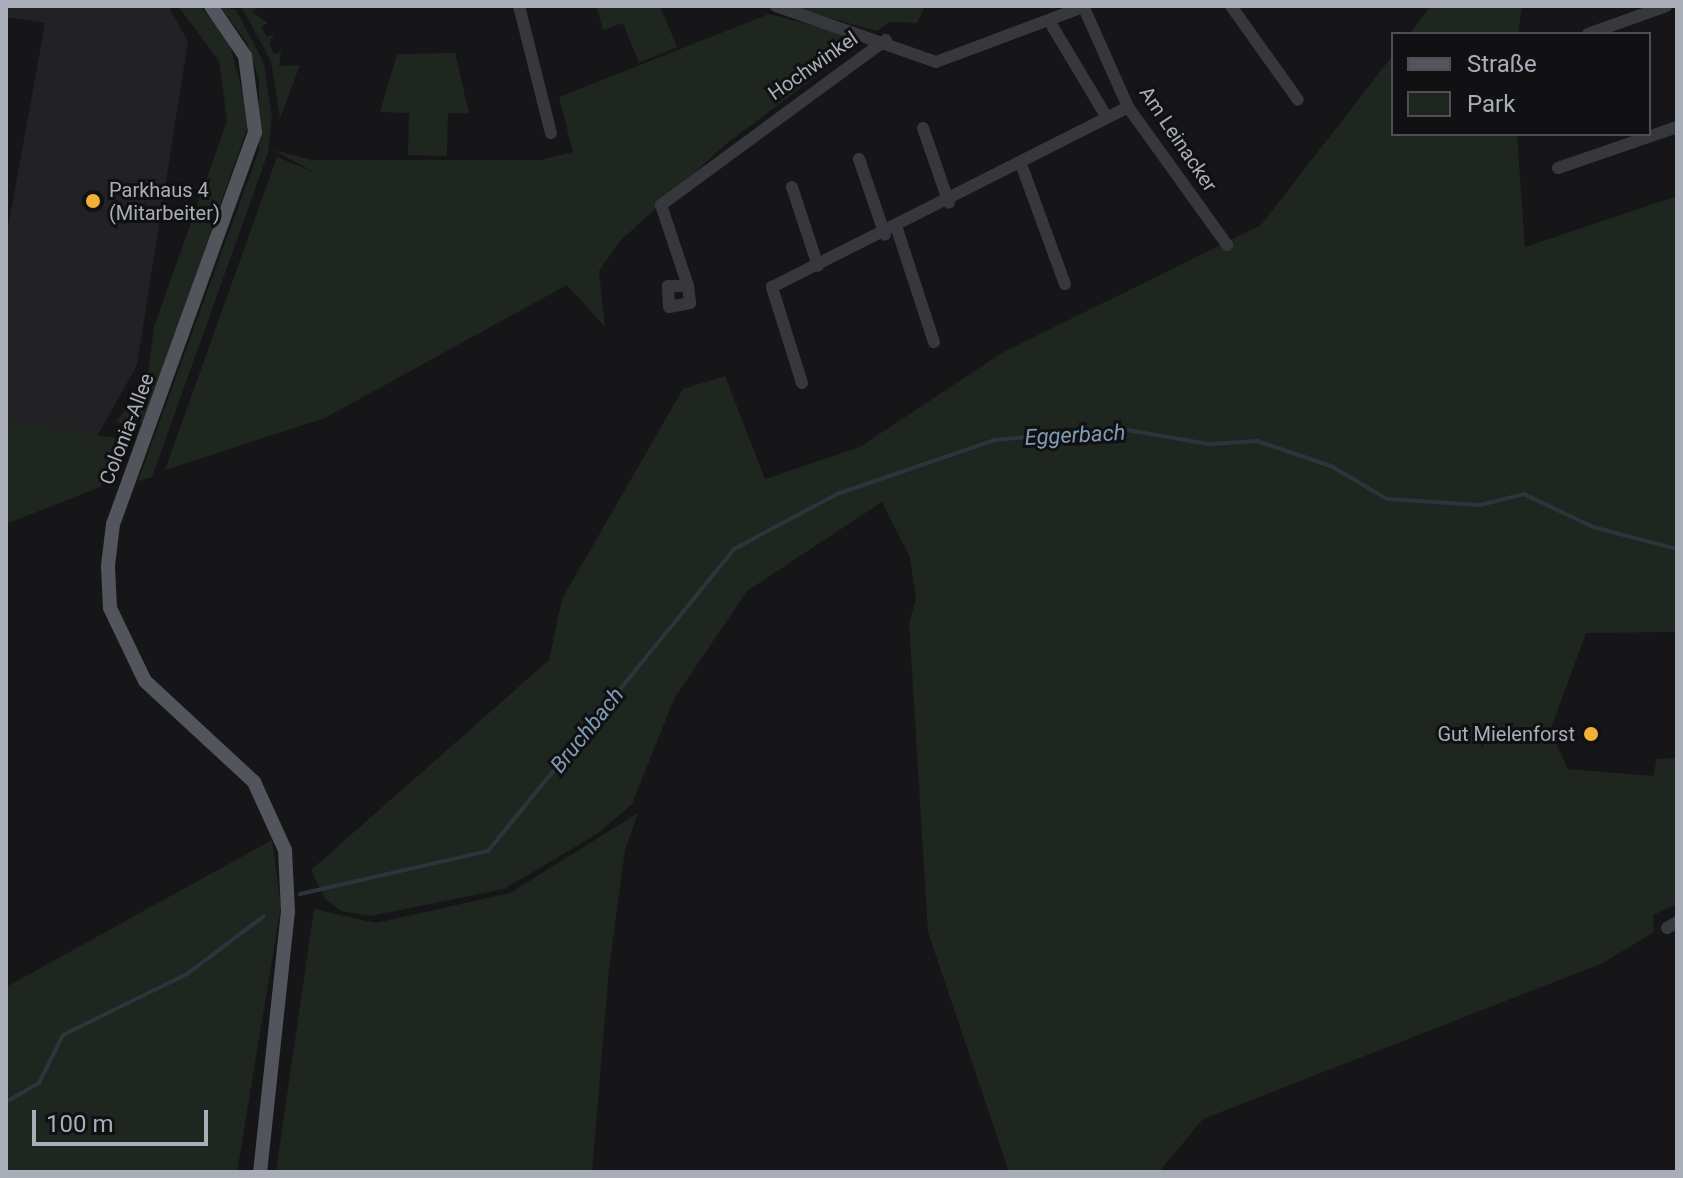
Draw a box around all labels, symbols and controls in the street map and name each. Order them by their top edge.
street label: Hochwinkel [764,26,862,106]
legend [1391,32,1651,136]
text: Straße [1467,50,1537,78]
street label: Am Leinacker [1134,82,1222,196]
text: Park [1467,90,1515,118]
place label: Parkhaus 4 (Mitarbeiter) [109,178,220,225]
marker: Parkhaus 4 (Mitarbeiter) [84,192,102,210]
street label: Colonia-Allee [95,370,159,488]
water label: Eggerbach [1024,419,1126,451]
water label: Bruchbach [545,682,629,778]
place label: Gut Mielenforst [1437,722,1575,746]
marker: Gut Mielenforst [1582,725,1600,743]
scale bar [36,1094,212,1144]
text: 100 m [46,1110,113,1138]

